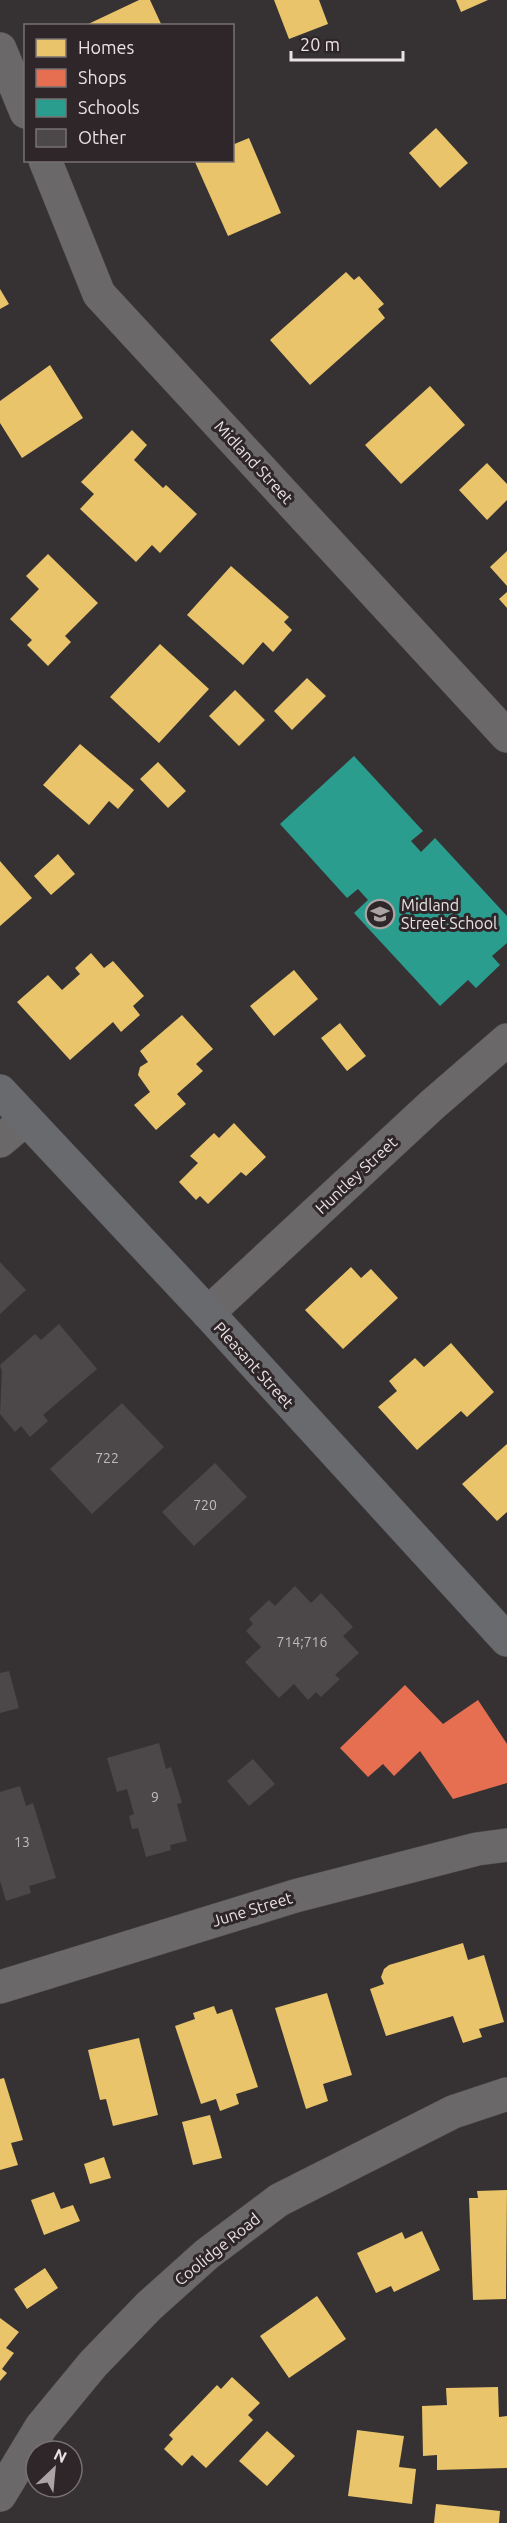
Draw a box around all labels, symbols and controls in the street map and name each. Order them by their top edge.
legend [24,24,234,162]
scale bar [291,24,404,62]
text: 20 m [300,34,340,54]
text: Homes [78,37,135,57]
text: Shops [78,67,127,87]
text: Schools [78,97,140,117]
text: Other [78,127,126,147]
street label: Midland Street [211,417,297,508]
place label: Midland Street School [401,896,497,932]
school or university icon: Midland Street School [364,898,396,930]
street label: Huntley Street [312,1132,401,1217]
street label: Pleasant Street [211,1318,298,1412]
house number: 722 [95,1450,119,1466]
house number: 720 [193,1497,217,1513]
house number: 714;716 [277,1634,328,1650]
house number: 9 [151,1789,159,1805]
house number: 13 [14,1834,30,1850]
street label: June Street [210,1888,295,1930]
street label: Coolidge Road [171,2209,263,2289]
north arrow [24,2439,84,2499]
text: N [51,2445,70,2466]

